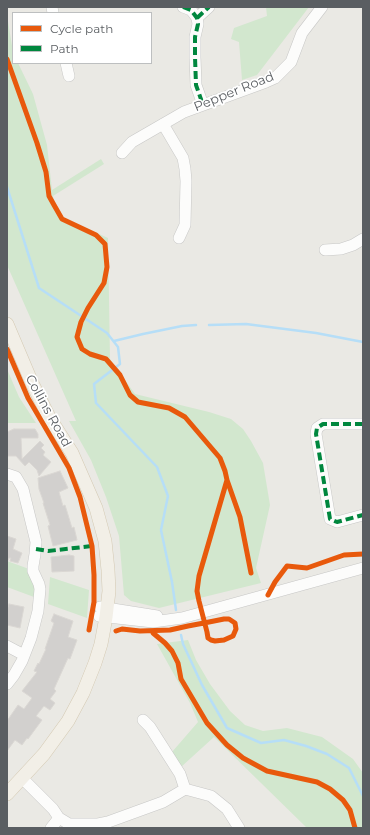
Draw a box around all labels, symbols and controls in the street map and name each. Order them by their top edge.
legend [12,12,152,64]
text: Cycle path [50,21,113,36]
text: Path [50,41,79,56]
street label: Pepper Road [192,69,276,115]
street label: Collins Road [22,372,74,450]

